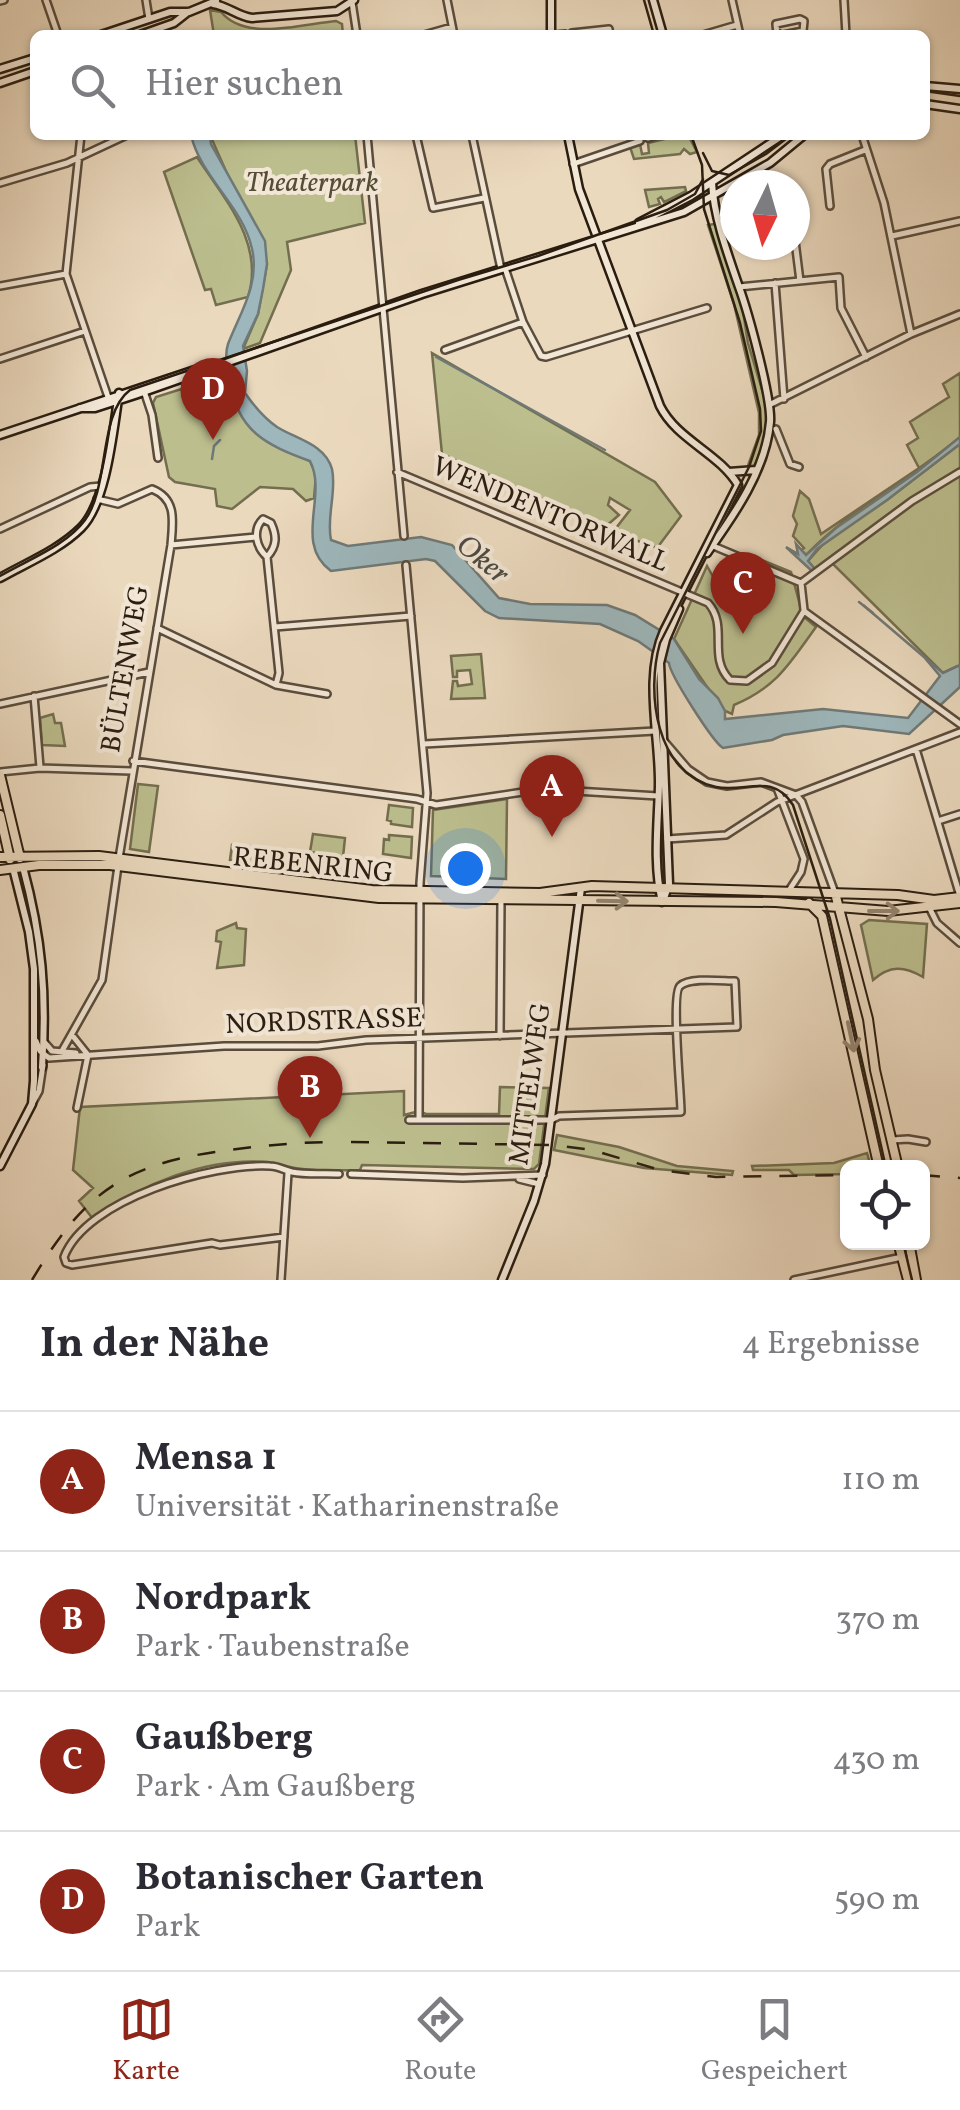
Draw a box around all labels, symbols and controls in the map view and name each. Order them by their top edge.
search box [30,30,930,140]
icon: search [65,58,120,113]
text: Hier suchen [145,59,344,112]
park label: Theaterpark [246,164,378,203]
north arrow [720,170,810,260]
pin: D [180,358,246,440]
street label: WENDENTORWALL [426,447,675,583]
water label: Oker [446,525,518,595]
pin: C [710,552,776,634]
street label: BÜLTENWEG [92,582,160,756]
pin: A [520,754,584,837]
street label: REBENRING [231,838,395,894]
your location [440,843,491,894]
one-way arrow [596,891,628,910]
one-way arrow [868,902,900,920]
street label: NORDSTRASSE [225,999,423,1045]
street label: MITTELWEG [500,1000,562,1168]
one-way arrow [843,1020,862,1052]
pin: B [278,1056,342,1138]
map controls [840,1160,930,1250]
button: locate [840,1160,930,1250]
text: In der Nähe [40,1316,269,1375]
text: 4 Ergebnisse [742,1323,920,1367]
text: Mensa 1 [135,1433,277,1486]
text: A [61,1459,84,1503]
text: 110 m [841,1459,920,1503]
text: Universität · Katharinenstraße [135,1486,559,1530]
text: Nordpark [135,1573,311,1626]
text: B [62,1599,83,1643]
text: 370 m [835,1599,920,1643]
text: Park · Taubenstraße [135,1626,410,1670]
text: Gaußberg [135,1713,313,1766]
text: C [62,1739,83,1783]
text: 430 m [832,1739,920,1783]
text: Park · Am Gaußberg [135,1766,416,1810]
text: Botanischer Garten [135,1853,484,1906]
text: D [61,1879,84,1923]
text: 590 m [834,1879,920,1923]
text: Park [135,1906,200,1950]
tab: Karte [112,1992,180,2091]
tab: Route [404,1992,476,2091]
tab: Gespeichert [701,1992,848,2091]

